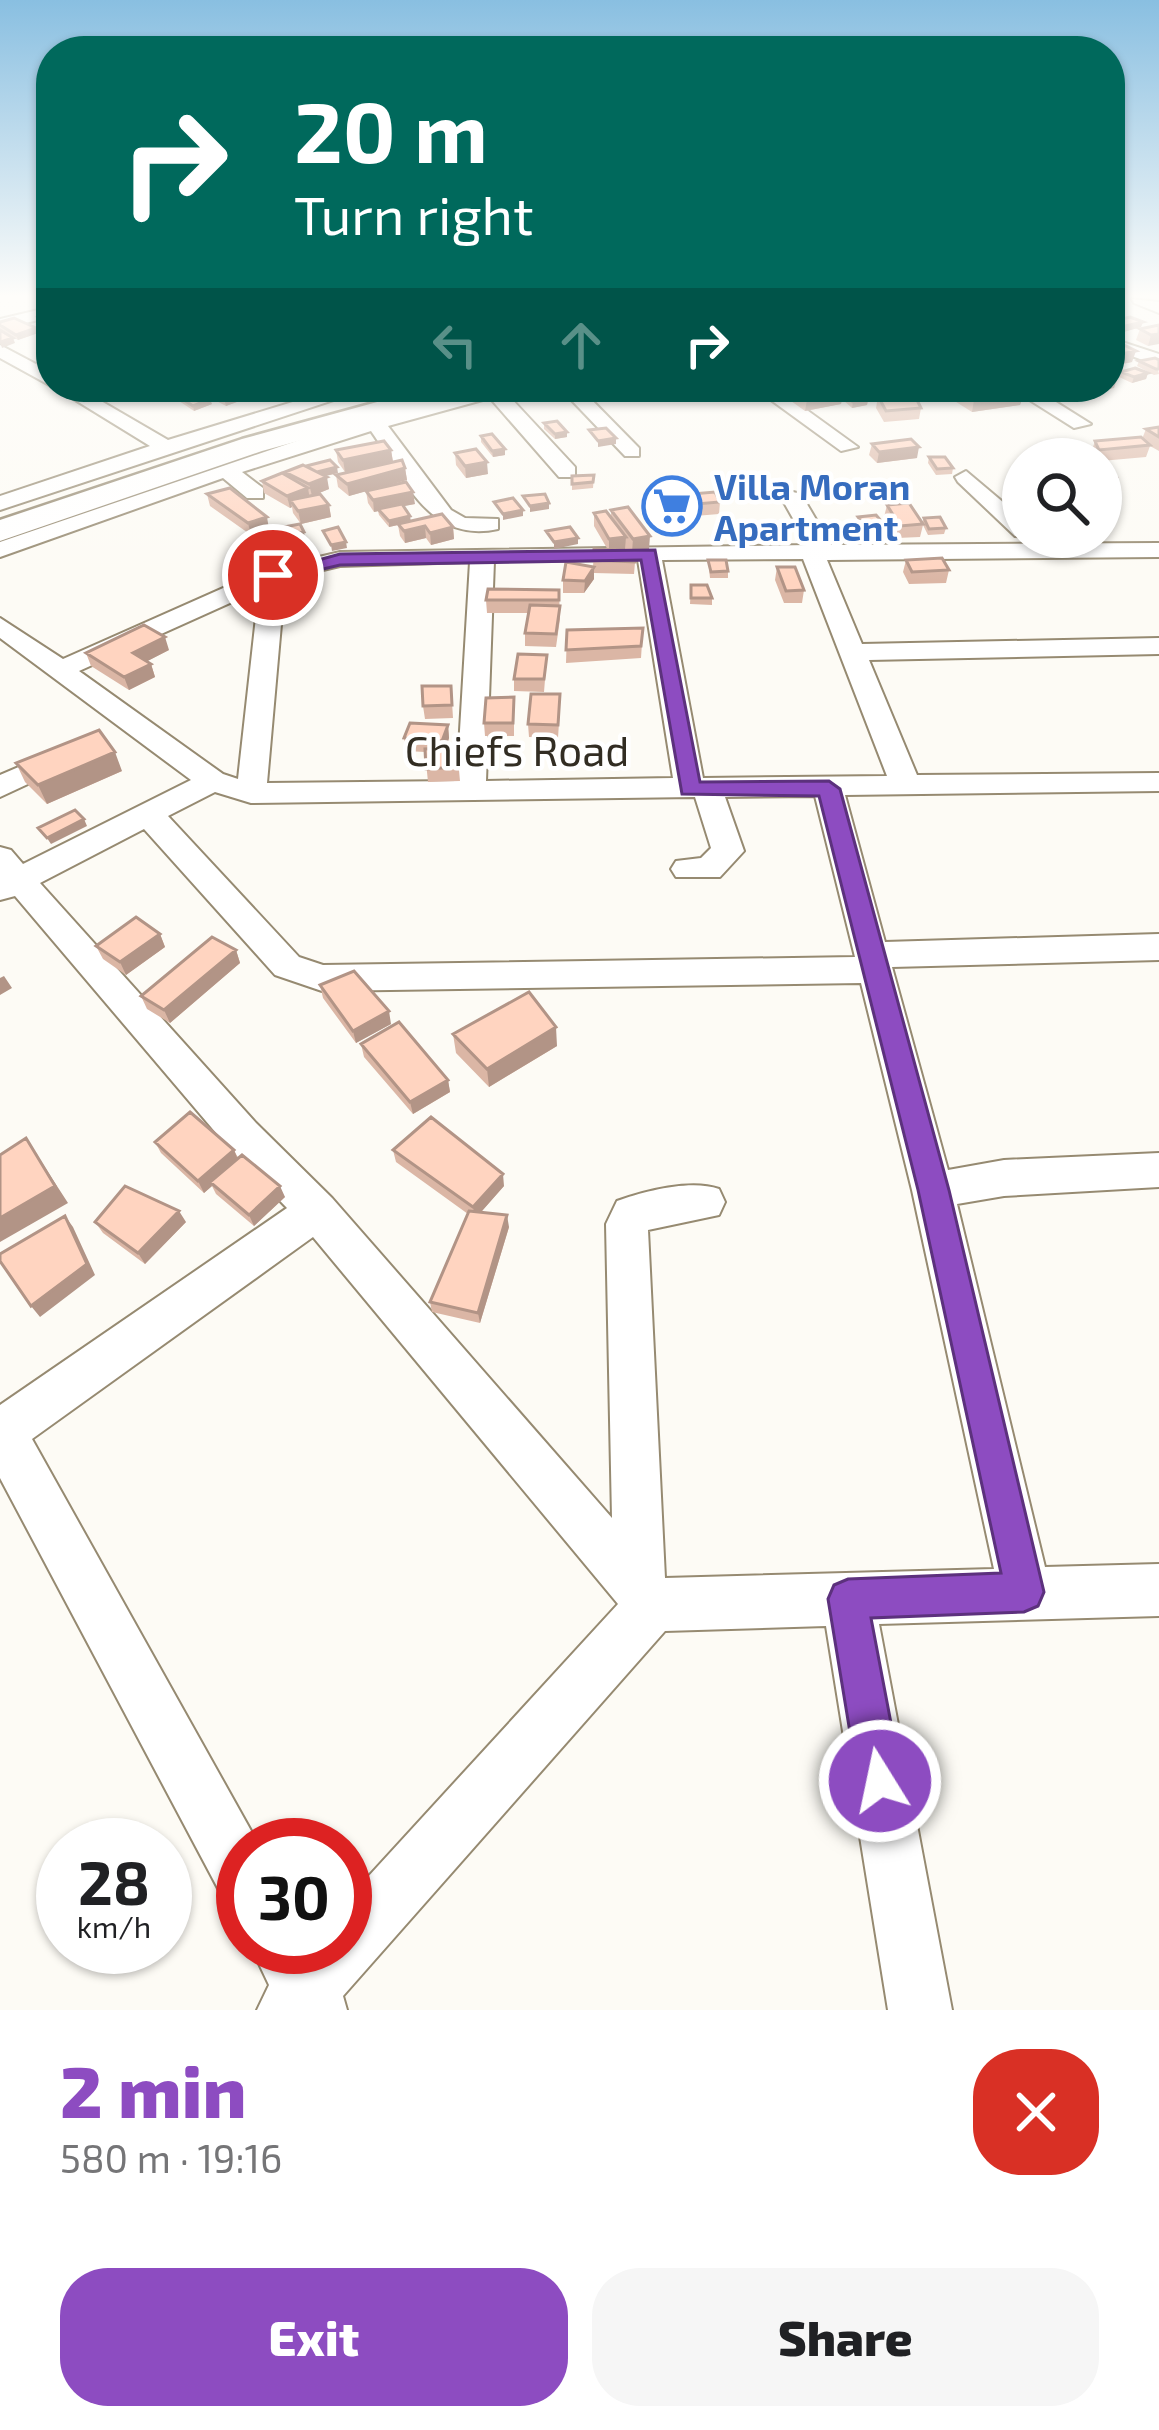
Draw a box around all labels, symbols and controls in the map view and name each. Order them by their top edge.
text: 20 m [294,79,488,180]
icon: right [96,84,252,240]
text: Turn right [294,181,534,246]
icon: left [422,312,488,378]
icon: ahead [548,312,614,378]
icon: right [674,312,740,378]
map controls [1002,438,1122,558]
button: search [1002,438,1122,558]
place label: Villa Moran Apartment [714,464,911,548]
supermarket icon: Villa Moran Apartment [641,475,703,537]
pin [222,524,324,626]
icon: arrive [240,542,306,608]
street label: Chiefs Road [405,724,629,774]
position arrow [817,1718,943,1844]
speed limit sign: 30 [216,1818,372,1974]
text: 28 [78,1845,150,1917]
text: km/h [77,1908,151,1944]
text: 2 min [60,2046,246,2132]
button: close [973,2049,1099,2175]
text: 580 m · 19:16 [60,2134,282,2181]
button: Exit [60,2268,568,2406]
button: Share [592,2268,1099,2406]

